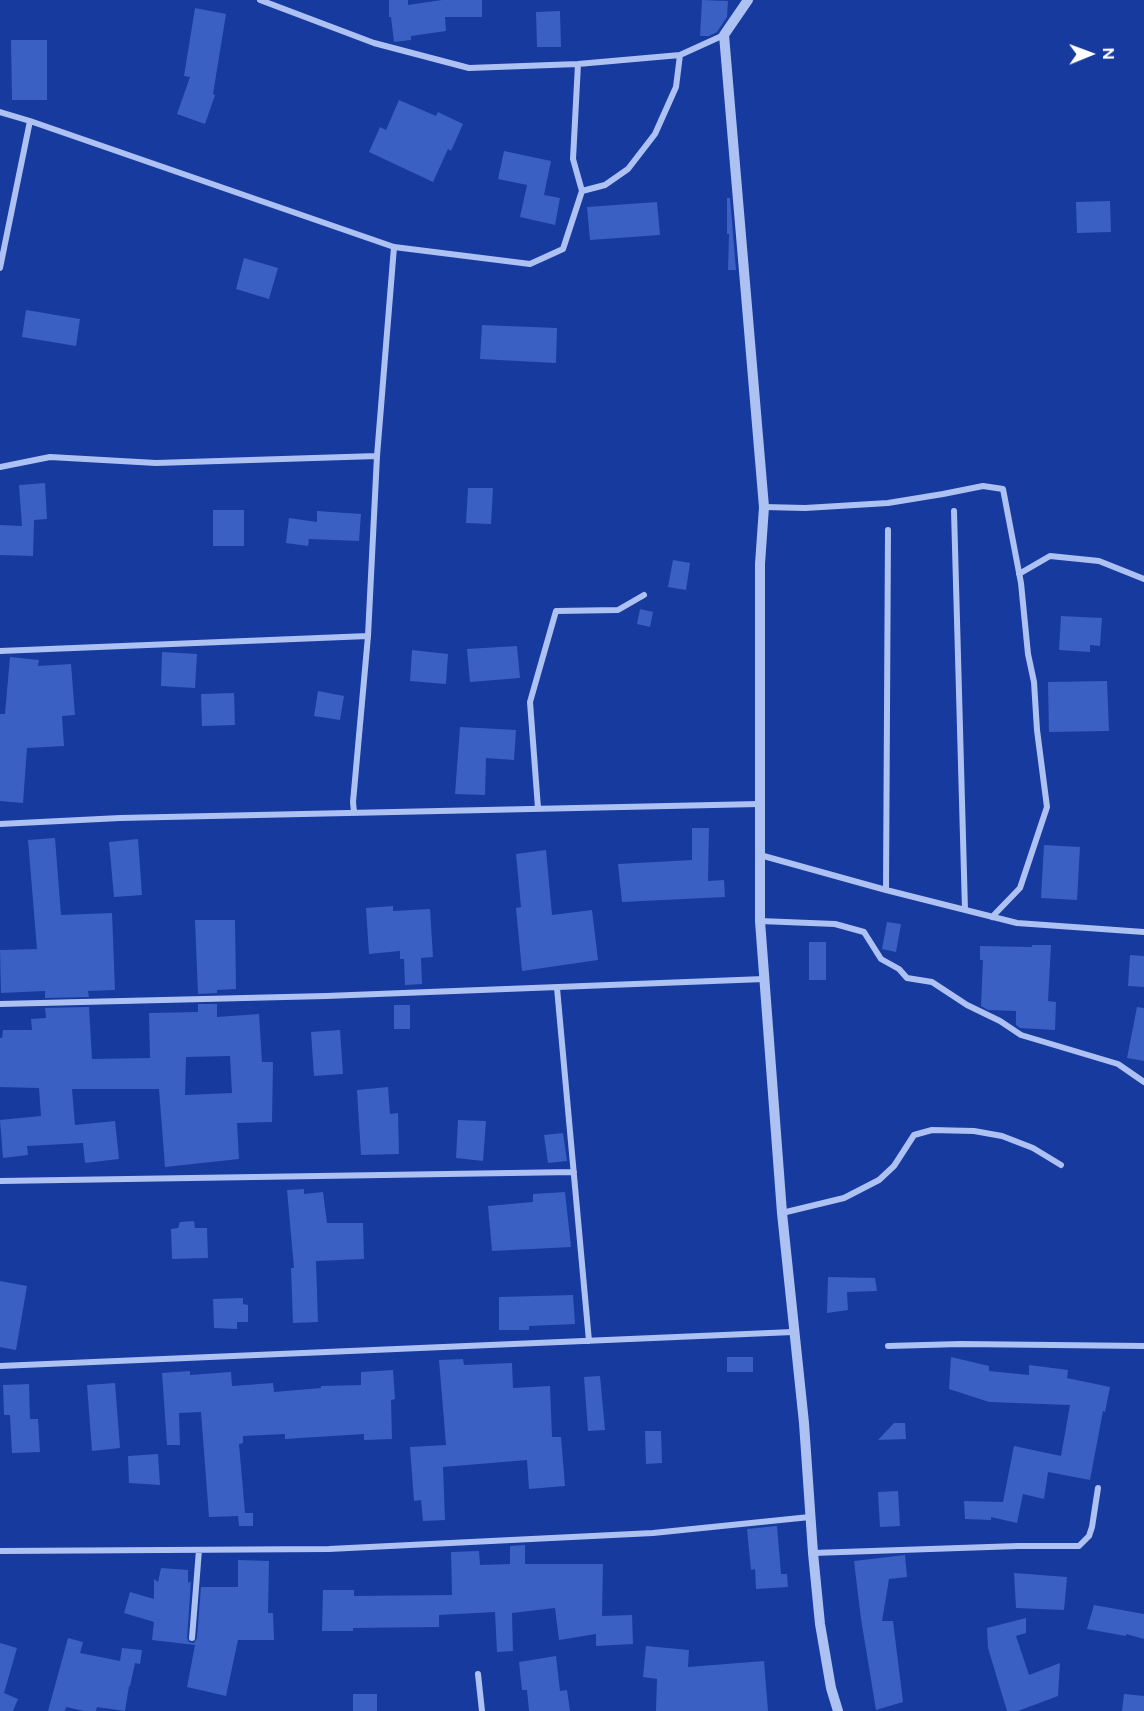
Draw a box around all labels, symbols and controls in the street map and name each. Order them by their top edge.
north arrow [1060,24,1120,84]
text: N [1099,47,1118,60]

